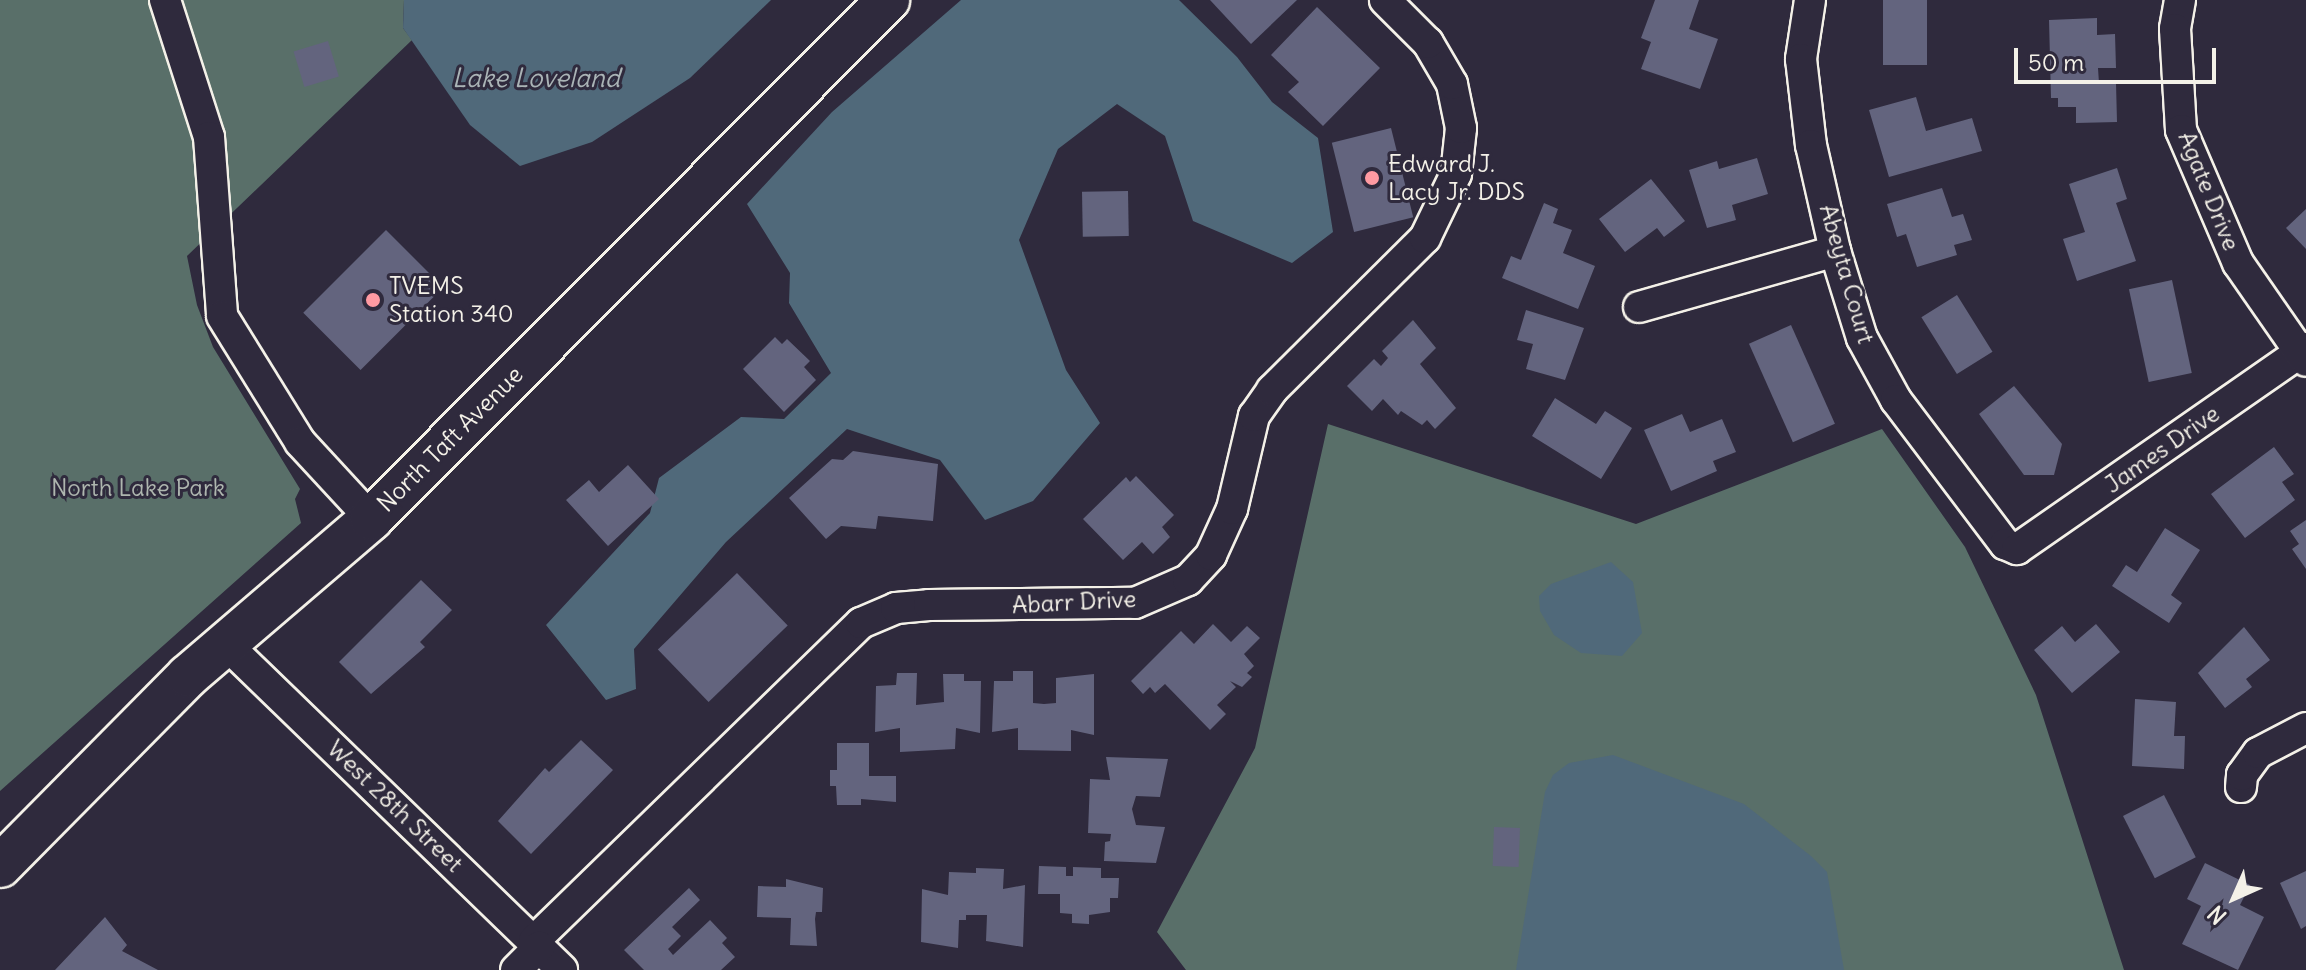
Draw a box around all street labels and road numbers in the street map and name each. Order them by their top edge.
street label: Agate Drive [2172,127,2246,255]
street label: Abeyta Court [1813,201,1881,347]
street label: North Taft Avenue [371,360,529,518]
street label: James Drive [2099,399,2225,499]
street label: Abarr Drive [1011,584,1137,620]
street label: West 28th Street [321,734,469,878]

